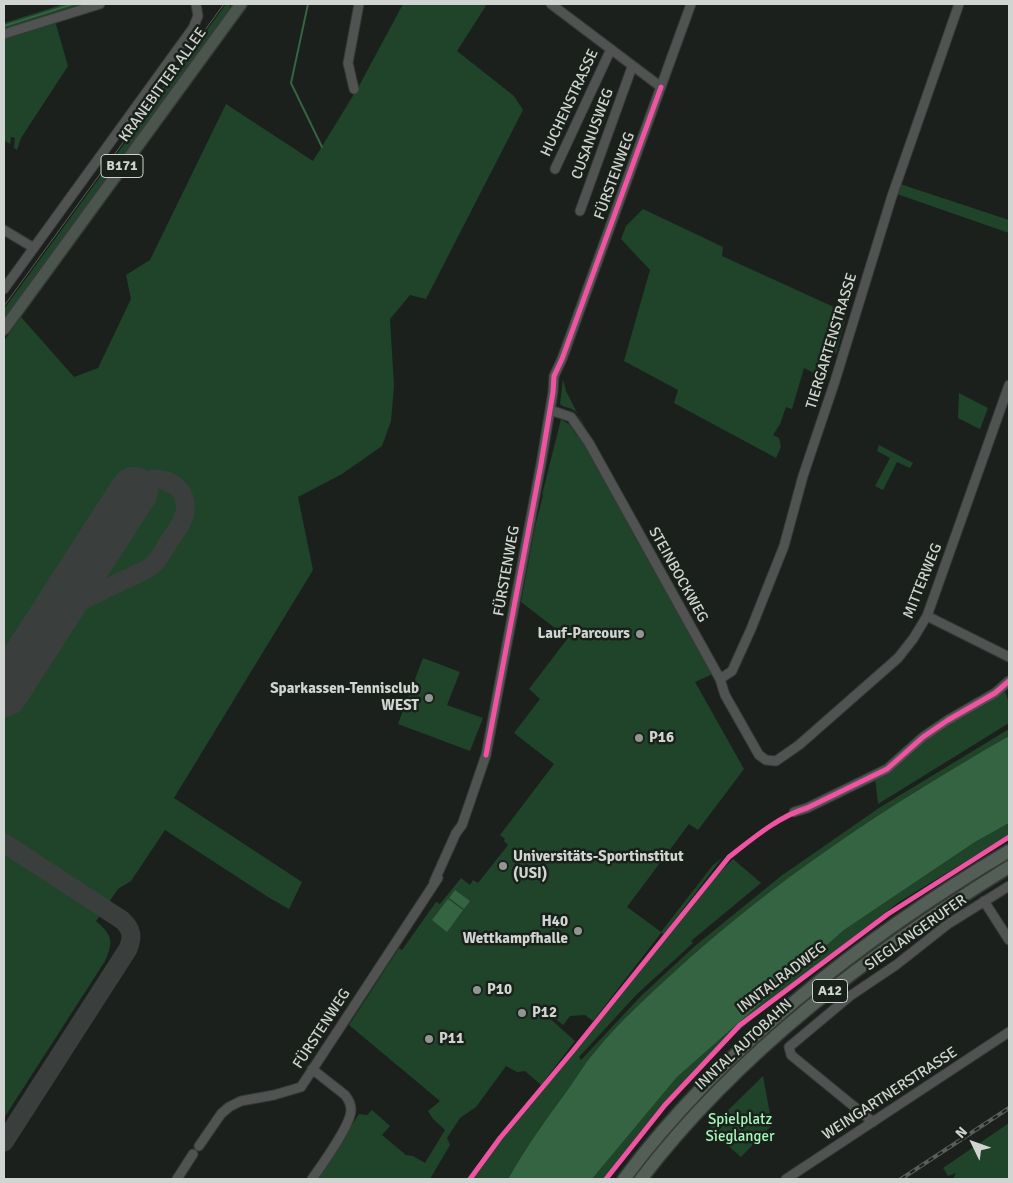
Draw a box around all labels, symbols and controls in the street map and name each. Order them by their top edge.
street label: KRANEBITTER ALLEE [116,24,210,146]
street label: HUCHENSTRASSE [537,46,603,160]
street label: CUSANUSWEG [568,86,618,182]
street label: FÜRSTENWEG [591,130,639,222]
road number: B171 [101,154,143,178]
street label: TIERGARTENSTRASSE [803,271,861,411]
street label: FÜRSTENWEG [490,524,524,618]
street label: STEINBOCKWEG [644,524,712,626]
street label: MITTERWEG [900,541,946,621]
place label: Lauf-Parcours [538,625,630,643]
marker: Lauf-Parcours [634,628,646,640]
place label: Sparkassen-Tennisclub WEST [270,680,419,715]
marker: Sparkassen-Tennisclub WEST [423,692,435,704]
place label: P16 [649,729,674,747]
marker: P16 [633,732,645,744]
place label: Universitäts-Sportinstitut (USI) [513,848,684,883]
marker: Universitäts-Sportinstitut (USI) [497,860,509,872]
street label: SIEGLANGERUFER [862,891,970,975]
place label: H40 Wettkampfhalle [463,913,568,948]
marker: H40 Wettkampfhalle [572,925,584,937]
street label: INNTALRADWEG [734,939,830,1017]
road number: A12 [812,979,848,1002]
place label: P10 [487,981,512,999]
marker: P10 [471,984,483,996]
street label: FÜRSTENWEG [289,986,355,1072]
street label: INNTAL AUTOBAHN [692,996,796,1094]
place label: P12 [532,1004,557,1022]
marker: P12 [516,1007,528,1019]
place label: P11 [439,1030,464,1048]
marker: P11 [423,1033,435,1045]
street label: WEINGARTNERSTRASSE [819,1044,961,1144]
park label: Spielplatz Sieglanger [706,1111,774,1146]
north arrow [948,1118,998,1168]

